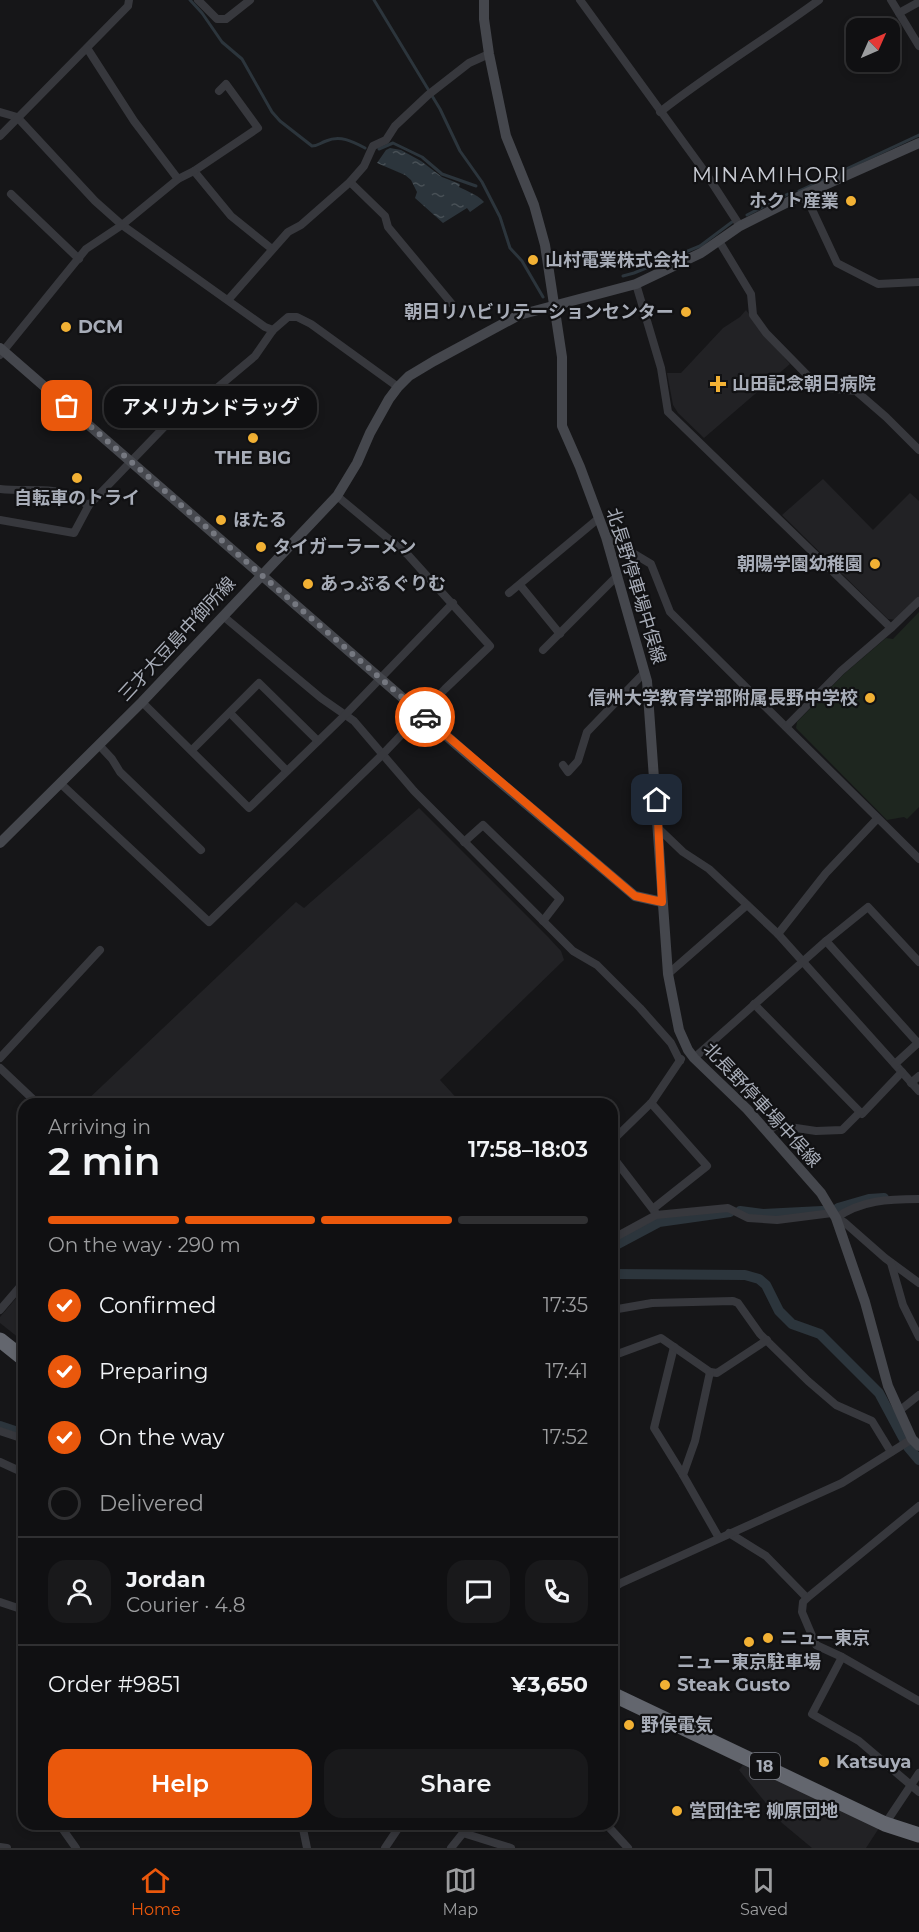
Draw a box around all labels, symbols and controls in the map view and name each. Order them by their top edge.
north arrow [846,18,900,72]
map controls [846,18,900,72]
district label: MINAMIHORI [692,162,848,187]
place label: ホクト産業 [749,190,839,212]
marker: ホクト産業 [844,194,858,208]
place label: 山村電業株式会社 [545,249,689,271]
marker: 山村電業株式会社 [526,253,540,267]
place label: 朝日リハビリテーションセンター [404,301,674,323]
marker: 朝日リハビリテーションセンター [679,305,693,319]
place label: DCM [78,316,123,338]
marker: DCM [59,320,73,334]
place label: 山田記念朝日病院 [732,373,876,395]
marker: 山田記念朝日病院 [709,375,727,393]
pin [41,380,92,431]
callout: アメリカンドラッグ [103,385,316,427]
icon: bag [50,389,83,422]
text: アメリカンドラッグ [121,395,300,419]
marker: THE BIG [246,431,260,445]
place label: THE BIG [215,447,291,469]
marker: 自転車のトライ [70,471,84,485]
place label: 自転車のトライ [14,487,140,509]
street label: 北長野停車場中俣線 [602,505,670,667]
place label: ほたる [233,509,287,531]
marker: ほたる [214,513,228,527]
place label: タイガーラーメン [273,536,416,558]
marker: タイガーラーメン [254,540,268,554]
place label: 朝陽学園幼稚園 [737,553,863,575]
marker: 朝陽学園幼稚園 [868,557,882,571]
street label: 三才大豆島中御所線 [114,572,240,706]
place label: あっぷるぐりむ [320,573,446,595]
marker: あっぷるぐりむ [301,577,315,591]
courier [395,687,455,747]
place label: 信州大学教育学部附属長野中学校 [588,687,858,709]
marker: 信州大学教育学部附属長野中学校 [863,691,877,705]
icon: car [409,701,442,734]
pin [631,774,682,825]
icon: home [640,783,673,816]
street label: 北長野停車場中俣線 [699,1038,825,1172]
text: Arriving in [48,1115,151,1139]
text: 17:58–18:03 [468,1136,588,1163]
text: 2 min [48,1137,161,1185]
text: On the way · 290 m [48,1233,241,1257]
icon: check [48,1289,81,1322]
text: Confirmed [99,1292,216,1319]
text: 17:35 [543,1293,588,1317]
icon: check [48,1355,81,1388]
text: Preparing [99,1358,208,1385]
text: 17:41 [545,1359,588,1383]
icon: check [48,1421,81,1454]
text: On the way [99,1424,224,1451]
text: 17:52 [543,1425,588,1449]
text: Delivered [99,1490,204,1517]
button: person [48,1560,111,1623]
button: chat [447,1560,510,1623]
button: phone [525,1560,588,1623]
text: Jordan [126,1566,206,1593]
text: Courier · 4.8 [126,1593,245,1617]
place label: ニュー東京 [780,1627,870,1649]
marker: ニュー東京 [761,1631,775,1645]
marker: ニュー東京駐車場 [742,1635,756,1649]
place label: ニュー東京駐車場 [677,1651,821,1673]
text: Order #9851 [48,1671,181,1698]
text: ¥3,650 [511,1671,588,1698]
place label: Steak Gusto [677,1674,790,1696]
marker: Steak Gusto [658,1678,672,1692]
place label: 野俣電気 [641,1714,713,1736]
marker: 野俣電気 [622,1718,636,1732]
button: Help [48,1749,312,1818]
button: Share [324,1749,588,1818]
place label: Katsuya [836,1751,911,1773]
road number: 18 [750,1753,780,1779]
marker: Katsuya [817,1755,831,1769]
place label: 営団住宅 柳原団地 [689,1800,838,1822]
marker: 営団住宅 柳原団地 [670,1804,684,1818]
tab: Home [131,1864,181,1919]
tab: Map [443,1864,478,1919]
tab: Saved [740,1864,788,1919]

